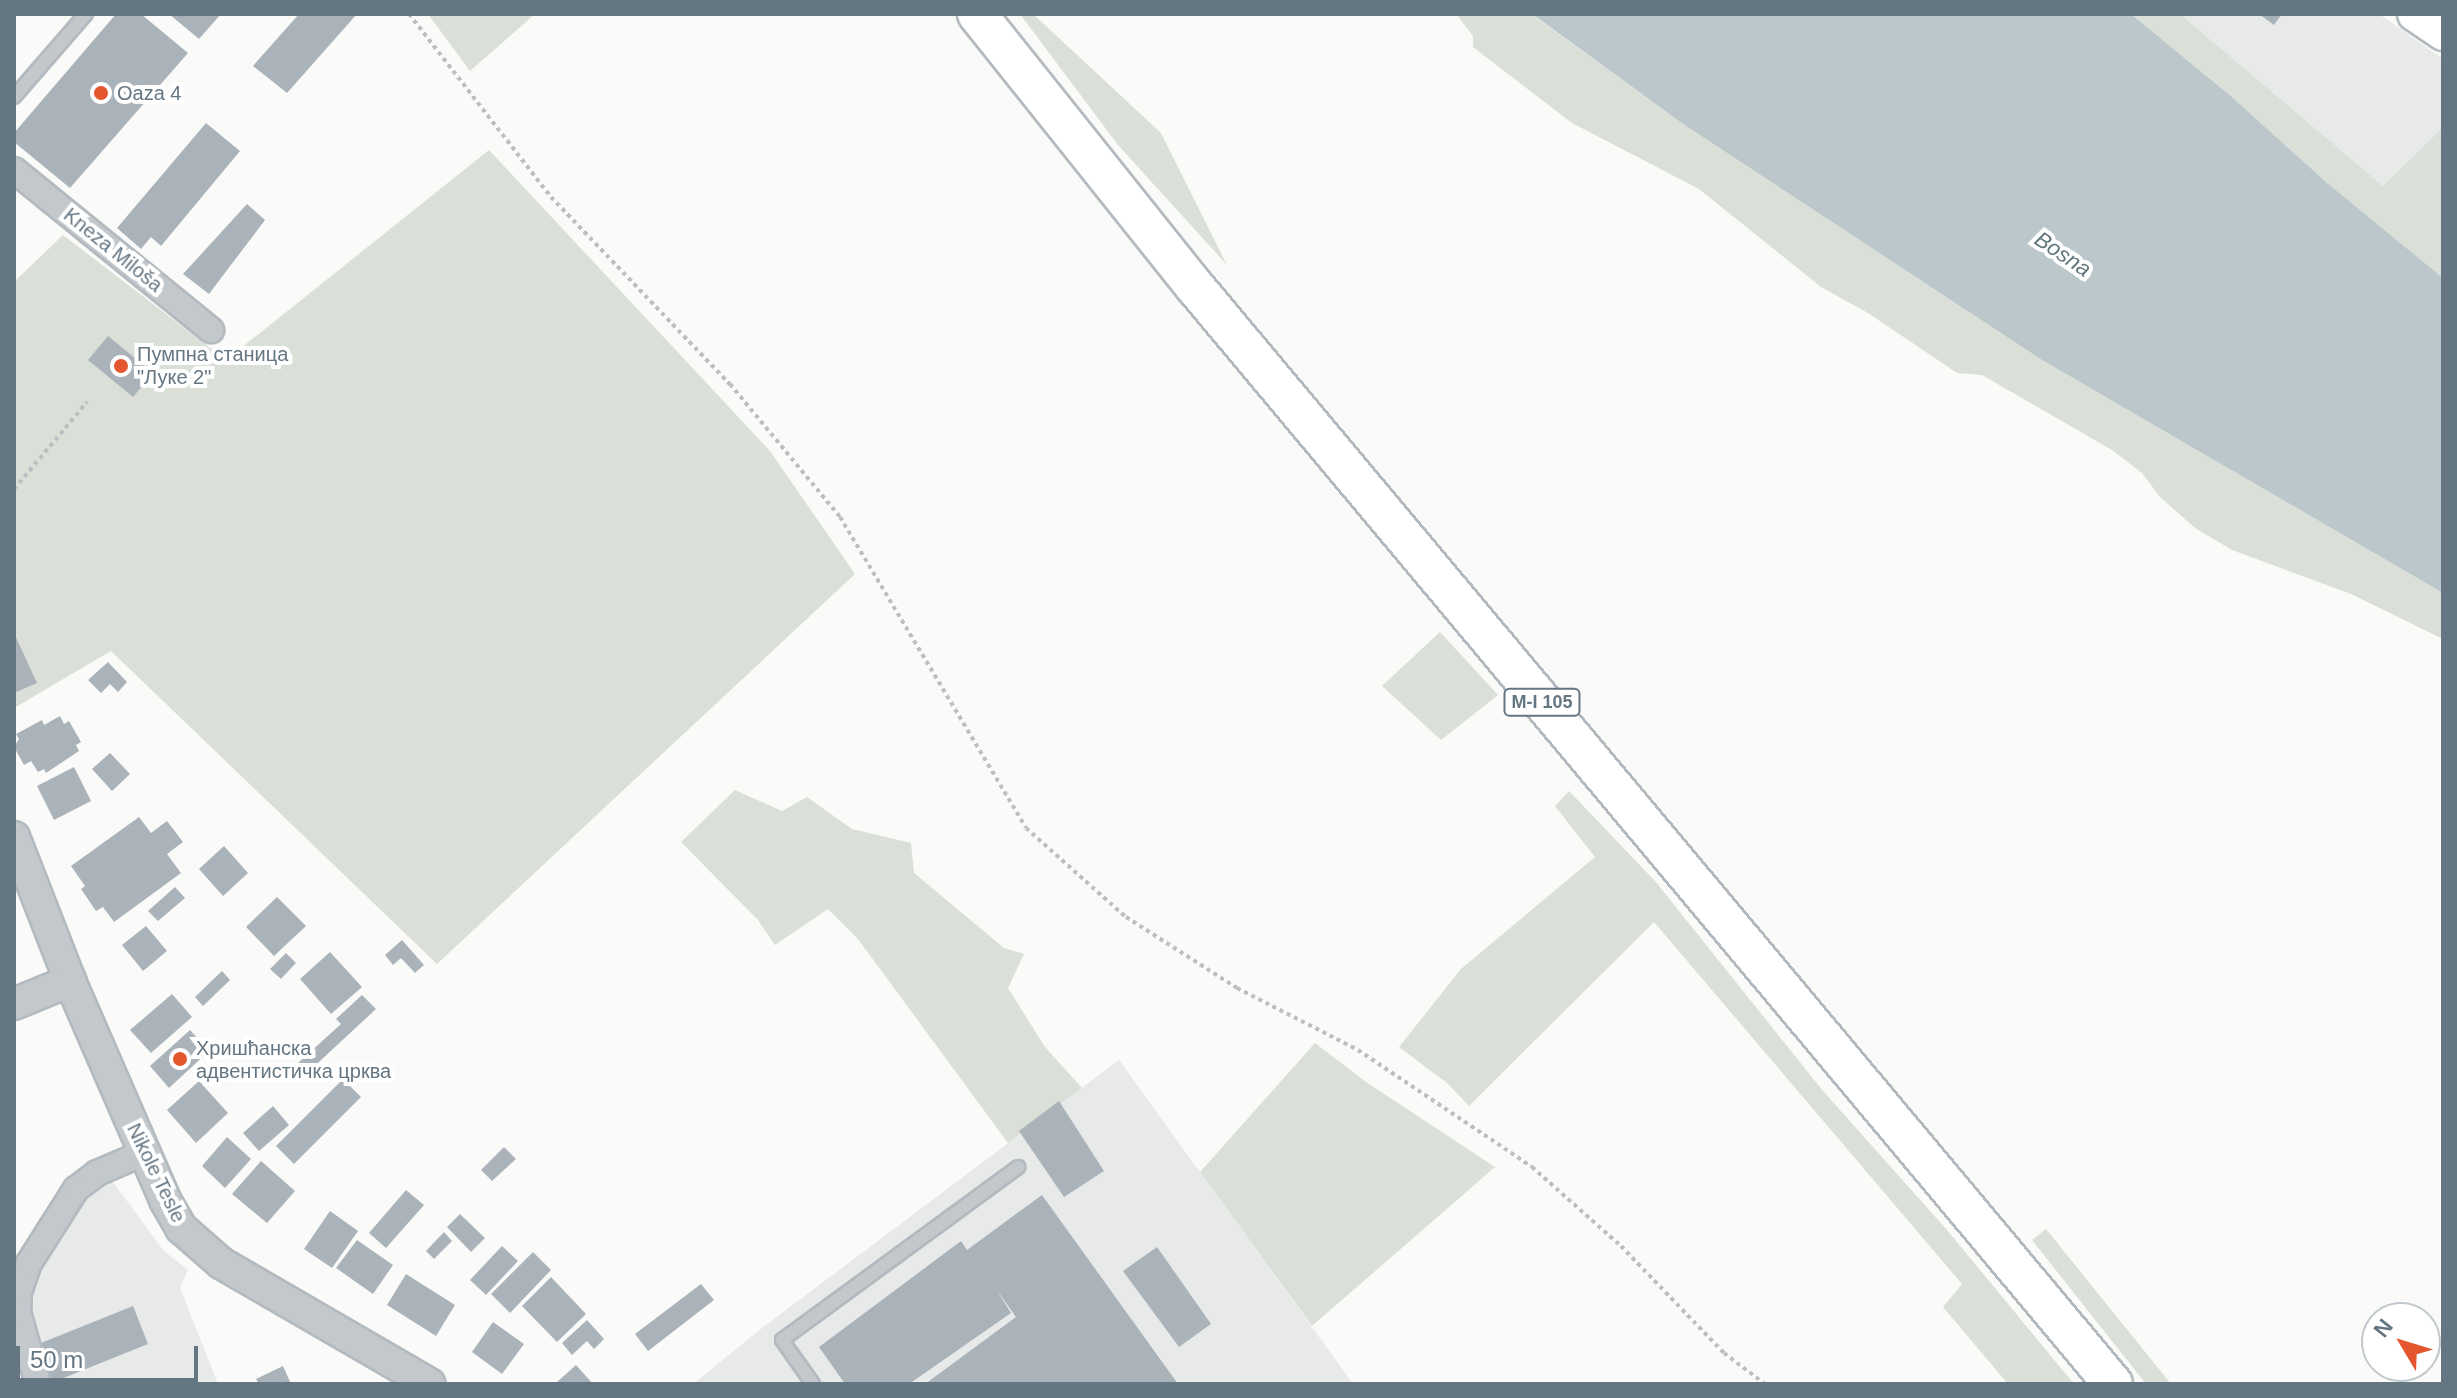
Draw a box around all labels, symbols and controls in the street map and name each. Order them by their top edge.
place label: Oaza 4 [117,81,181,105]
marker: Oaza 4 [92,84,110,102]
street label: Kneza Miloša [59,203,167,297]
water label: Bosna [2030,226,2096,282]
place label: Пумпна станица "Луке 2" [137,342,288,389]
marker: Пумпна станица "Луке 2" [112,357,130,375]
road number: M-I 105 [1502,688,1582,716]
place label: Хришћанска адвентистичка црква [196,1036,391,1083]
marker: Хришћанска адвентистичка црква [171,1050,189,1068]
street label: Nikole Tesle [122,1119,190,1227]
north arrow [2361,1302,2441,1382]
text: N [2369,1314,2398,1342]
scale bar [20,1330,202,1380]
text: 50 m [30,1346,83,1373]

